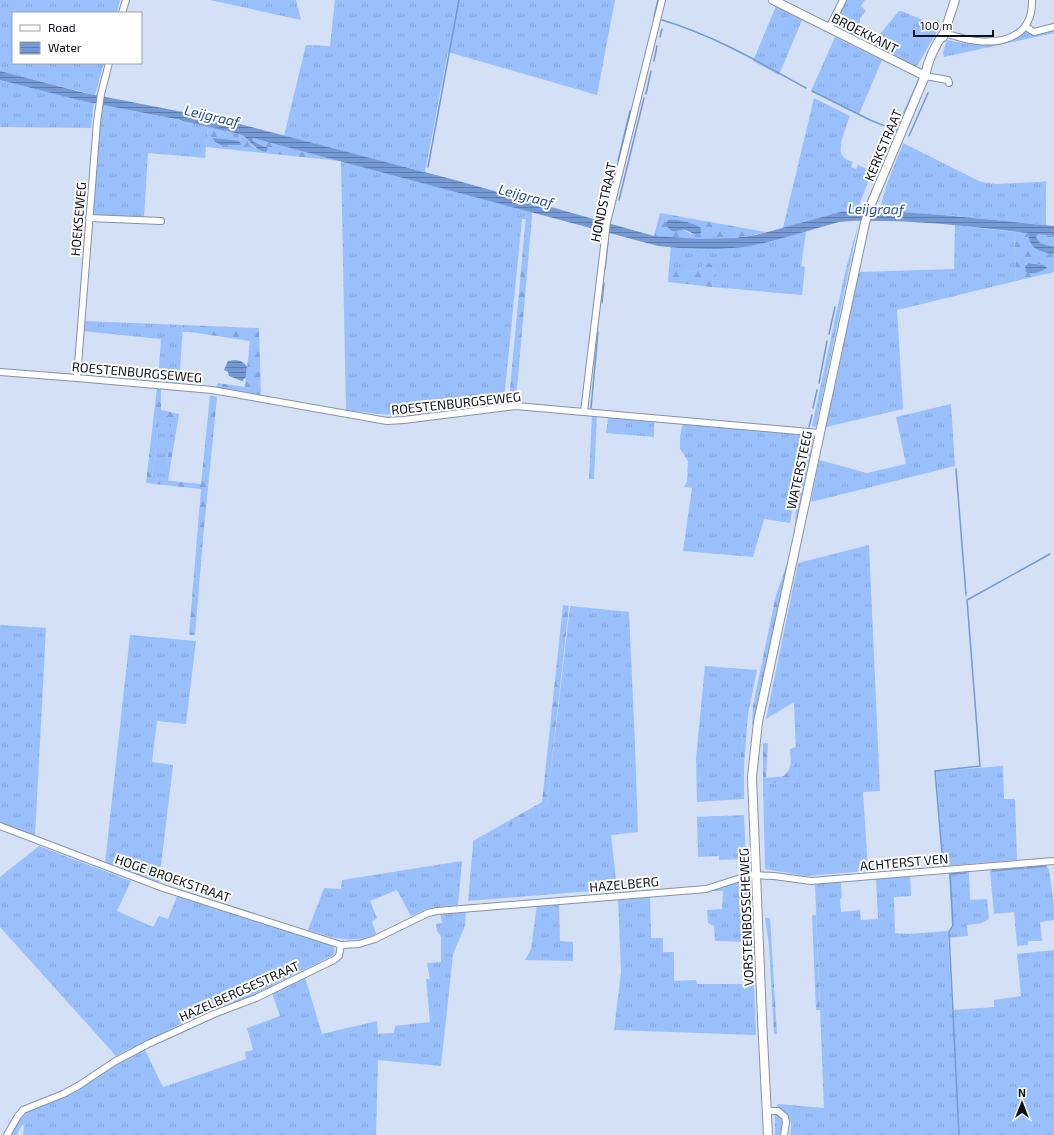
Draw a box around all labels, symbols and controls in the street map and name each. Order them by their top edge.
street label: BROEKKANT [829,9,901,57]
legend [12,12,142,64]
scale bar [914,12,993,38]
text: 100 m [920,18,952,32]
text: Road [48,20,76,34]
text: Water [48,40,82,54]
water label: Leijgraaf [183,101,243,131]
street label: KERKSTRAAT [861,106,905,183]
street label: HONDSTRAAT [587,160,619,243]
water label: Leijgraaf [497,180,557,211]
street label: HOEKSEWEG [67,181,89,257]
water label: Leijgraaf [848,200,906,218]
street label: ROESTENBURGSEWEG [71,358,203,386]
street label: ROESTENBURGSEWEG [390,388,522,418]
street label: WATERSTEEG [783,429,815,511]
street label: VORSTENBOSSCHEWEG [736,848,756,986]
street label: ACHTERST VEN [859,850,949,874]
street label: HOGE BROEKSTRAAT [113,851,233,905]
street label: HAZELBERG [589,873,659,895]
street label: HAZELBERGSESTRAAT [176,957,302,1025]
north arrow [1002,1083,1042,1123]
text: N [1018,1086,1026,1099]

